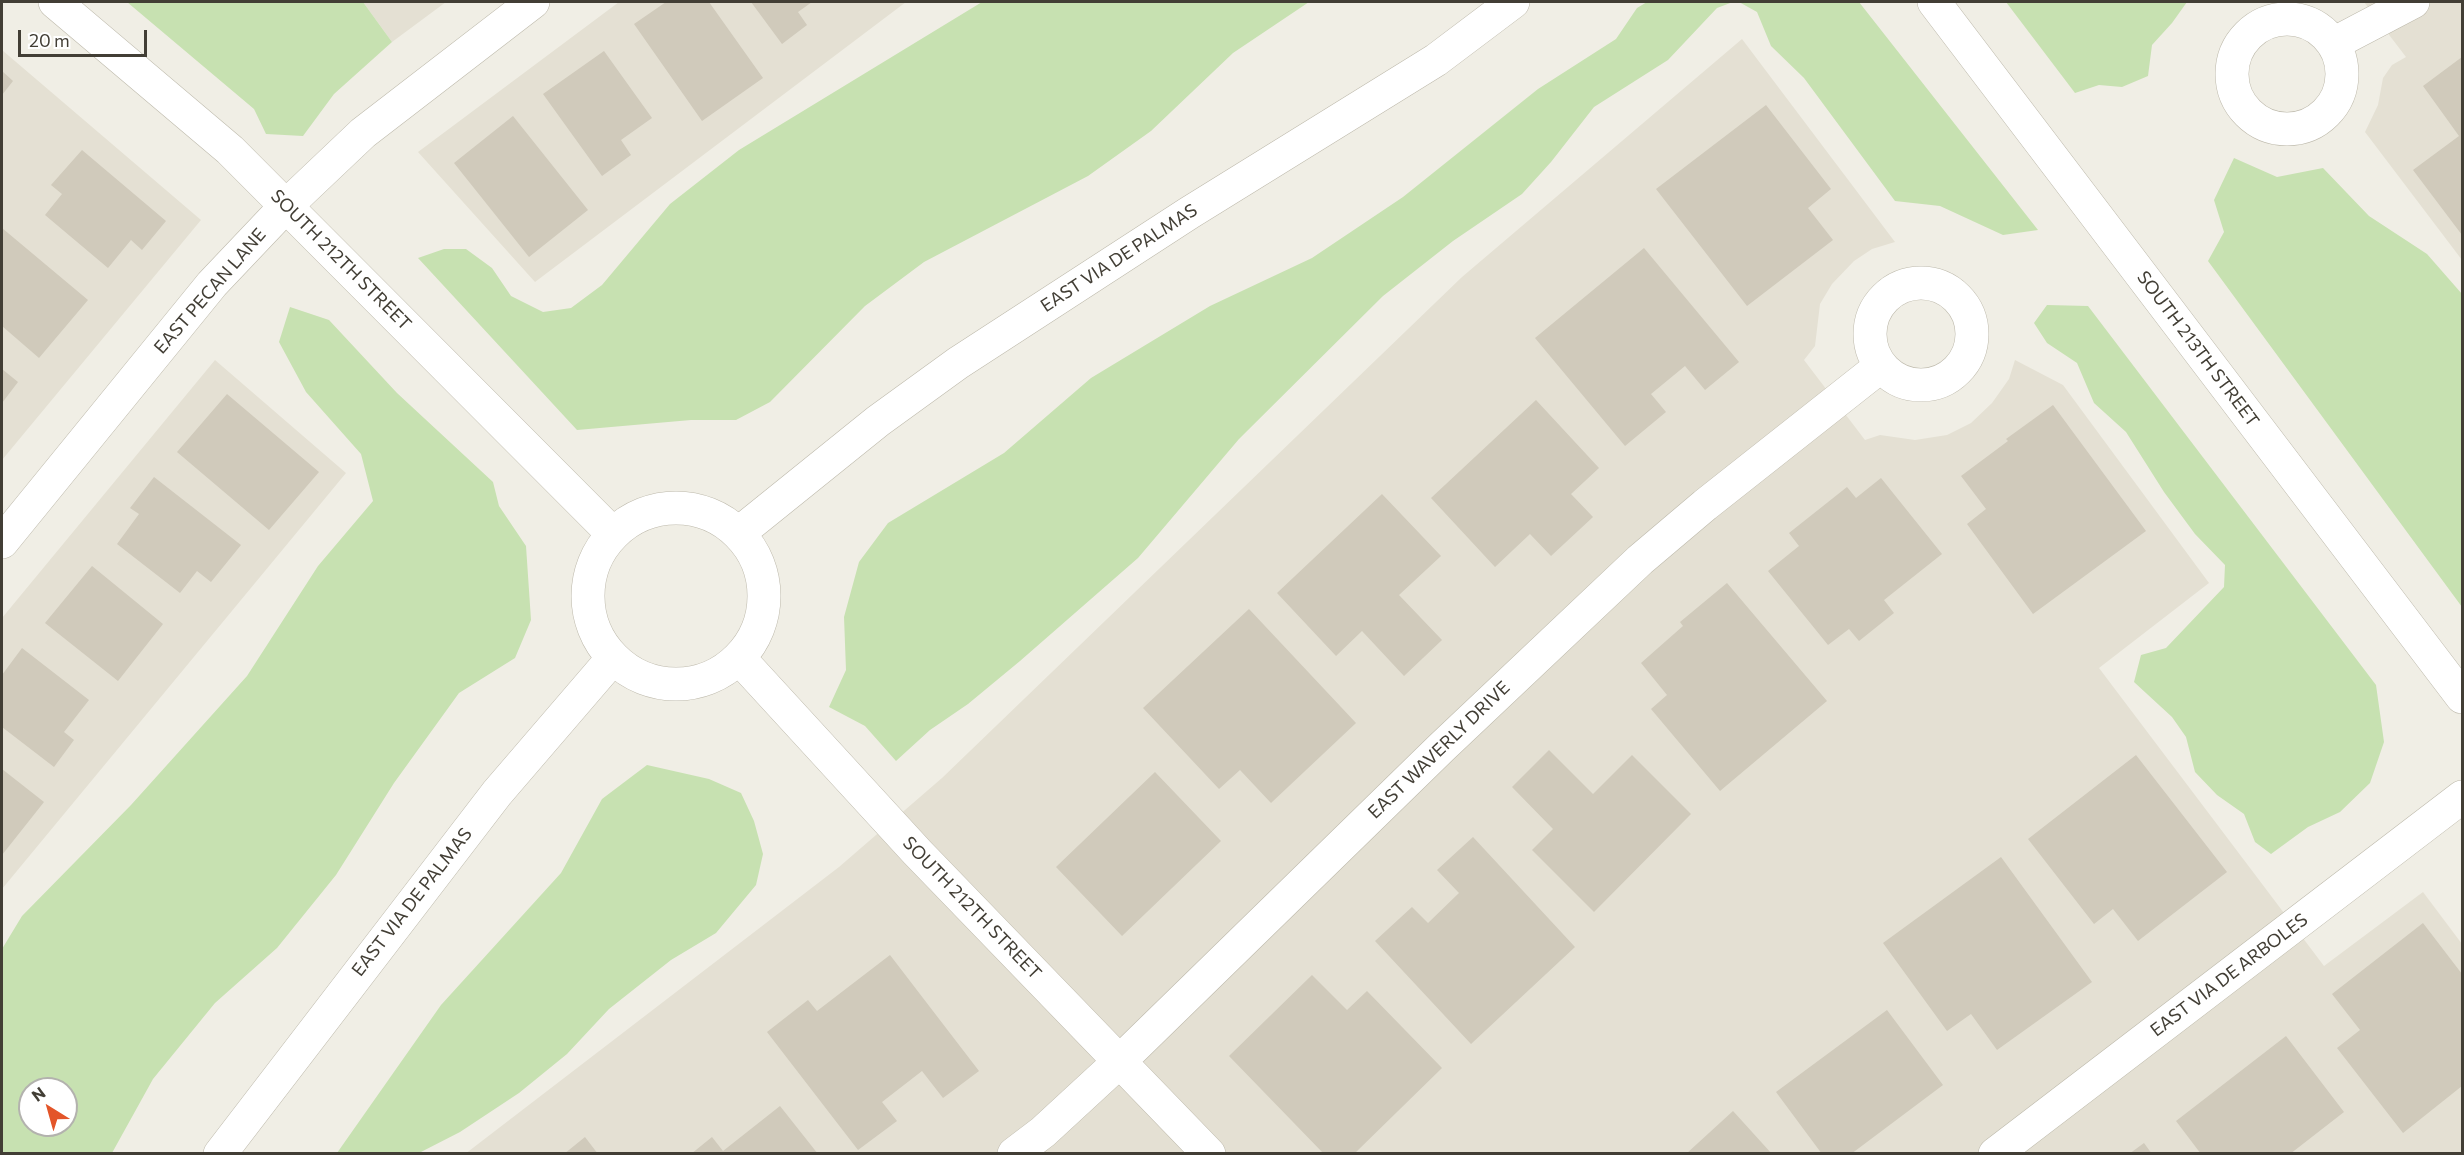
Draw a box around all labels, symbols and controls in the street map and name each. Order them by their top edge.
scale bar [21,18,150,56]
text: 20 m [29,29,70,51]
street label: SOUTH 212TH STREET [266,185,416,335]
street label: EAST VIA DE PALMAS [1037,199,1201,317]
street label: EAST PECAN LANE [150,224,270,358]
street label: SOUTH 213TH STREET [2132,267,2264,431]
street label: EAST WAVERLY DRIVE [1364,677,1514,823]
street label: EAST VIA DE PALMAS [347,824,477,980]
street label: SOUTH 212TH STREET [898,832,1046,984]
street label: EAST VIA DE ARBOLES [2146,909,2312,1041]
north arrow [18,1077,78,1137]
text: N [28,1083,49,1105]

